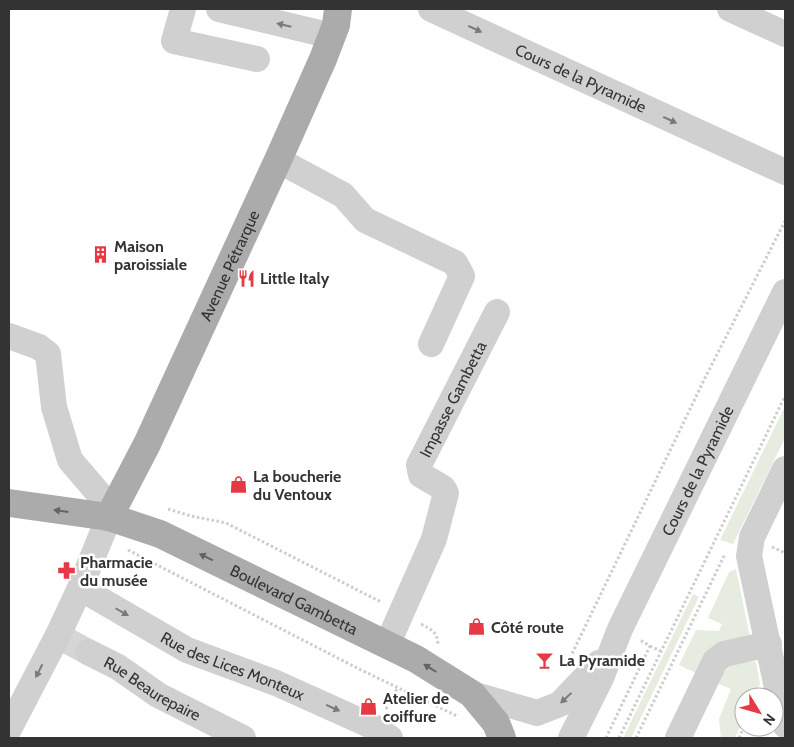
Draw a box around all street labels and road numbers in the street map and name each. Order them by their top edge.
street label: Cours de la Pyramide [512,40,650,116]
street label: Avenue Pétrarque [196,207,263,324]
street label: Impasse Gambetta [415,338,490,460]
street label: Cours de la Pyramide [658,402,737,539]
street label: Boulevard Gambetta [227,560,361,639]
street label: Rue des Lices Monteux [157,627,308,704]
street label: Rue Beaurepaire [101,652,204,724]

